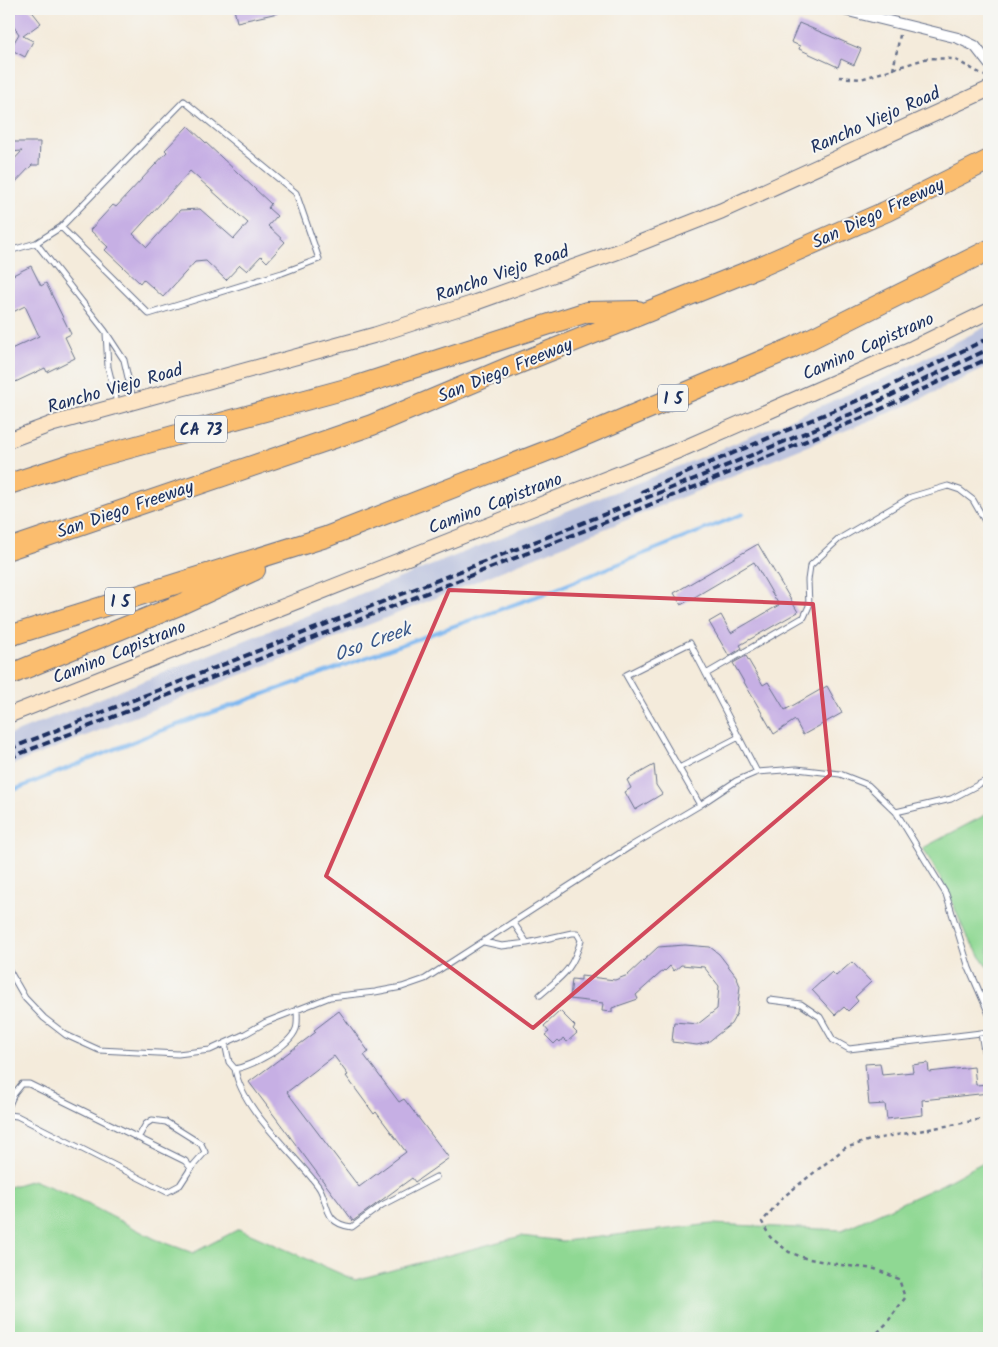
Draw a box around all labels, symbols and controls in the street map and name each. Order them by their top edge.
street label: Rancho Viejo Road [806,79,946,163]
street label: San Diego Freeway [808,171,950,258]
street label: Rancho Viejo Road [432,238,574,311]
street label: Camino Capistrano [798,305,939,389]
street label: San Diego Freeway [434,331,578,412]
street label: Rancho Viejo Road [44,356,187,423]
road number: I 5 [658,384,688,412]
road number: CA 73 [175,416,227,442]
street label: Camino Capistrano [424,465,567,543]
street label: San Diego Freeway [53,473,198,547]
road number: I 5 [105,588,135,614]
street label: Camino Capistrano [48,613,191,693]
water label: Oso Creek [330,614,418,671]

